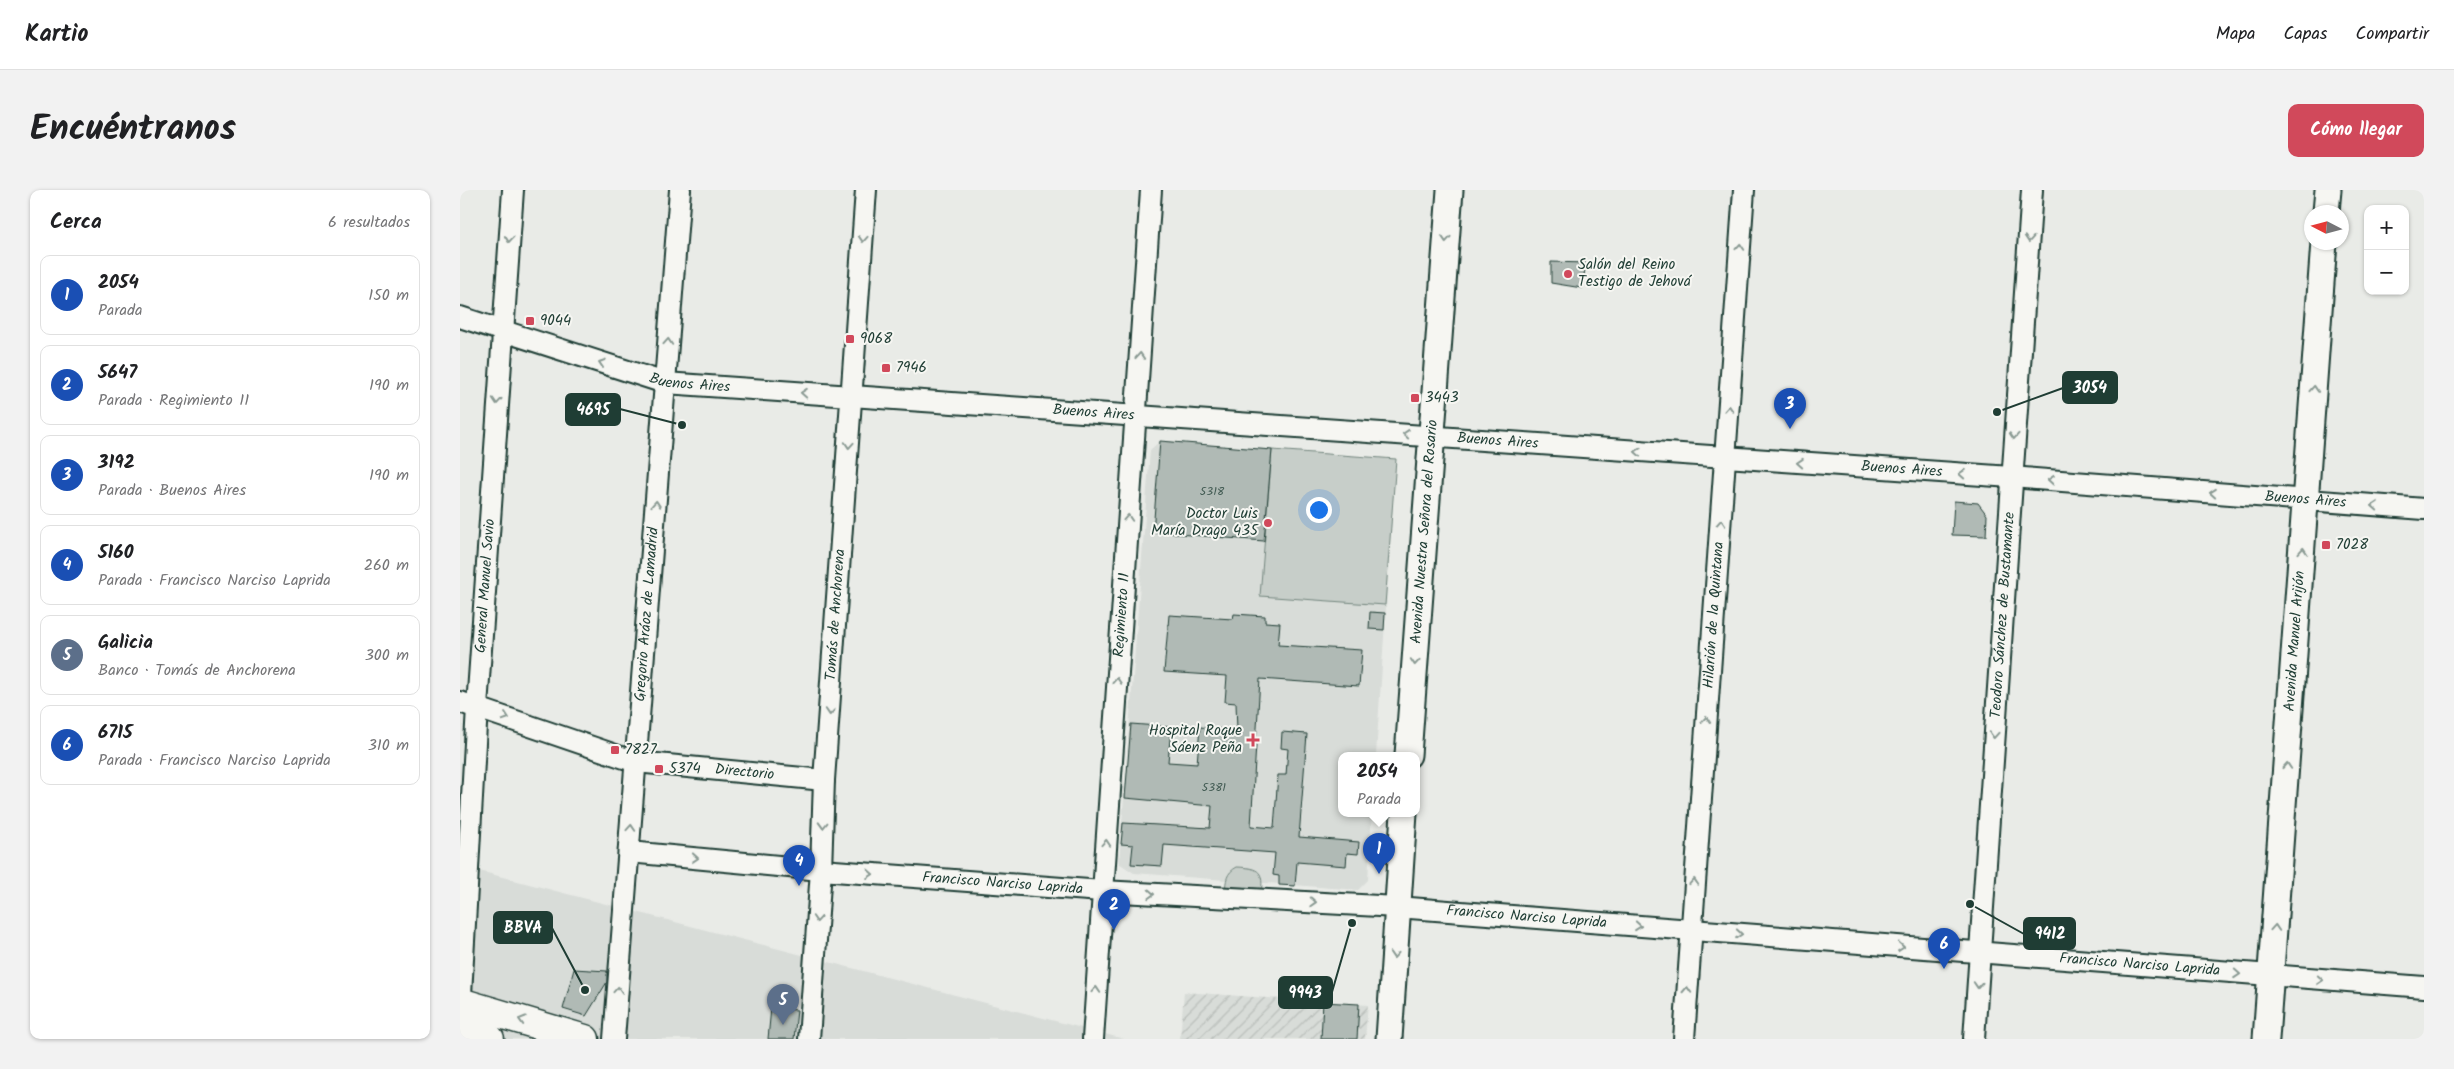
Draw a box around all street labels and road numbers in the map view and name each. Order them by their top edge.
street label: Buenos Aires [646,367,732,400]
street label: Buenos Aires [1052,398,1136,428]
street label: Avenida Nuestra Señora del Rosario [1404,419,1445,645]
street label: Buenos Aires [1456,426,1540,456]
street label: Buenos Aires [1860,455,1944,484]
street label: Buenos Aires [2264,485,2348,515]
street label: Teodoro Sánchez de Bustamante [1984,511,2022,719]
street label: General Manuel Savio [469,518,502,654]
street label: Gregorio Aráoz de Lamadrid [628,526,666,702]
street label: Hilarión de la Quintana [1697,541,1731,689]
street label: Tomás de Anchorena [819,548,852,682]
street label: Avenida Manuel Arijón [2278,570,2312,712]
street label: Regimiento 11 [1107,572,1137,658]
street label: Directorio [714,758,776,787]
street label: Francisco Narciso Laprida [921,866,1084,902]
street label: Francisco Narciso Laprida [1445,899,1608,935]
street label: Francisco Narciso Laprida [2058,947,2221,983]

